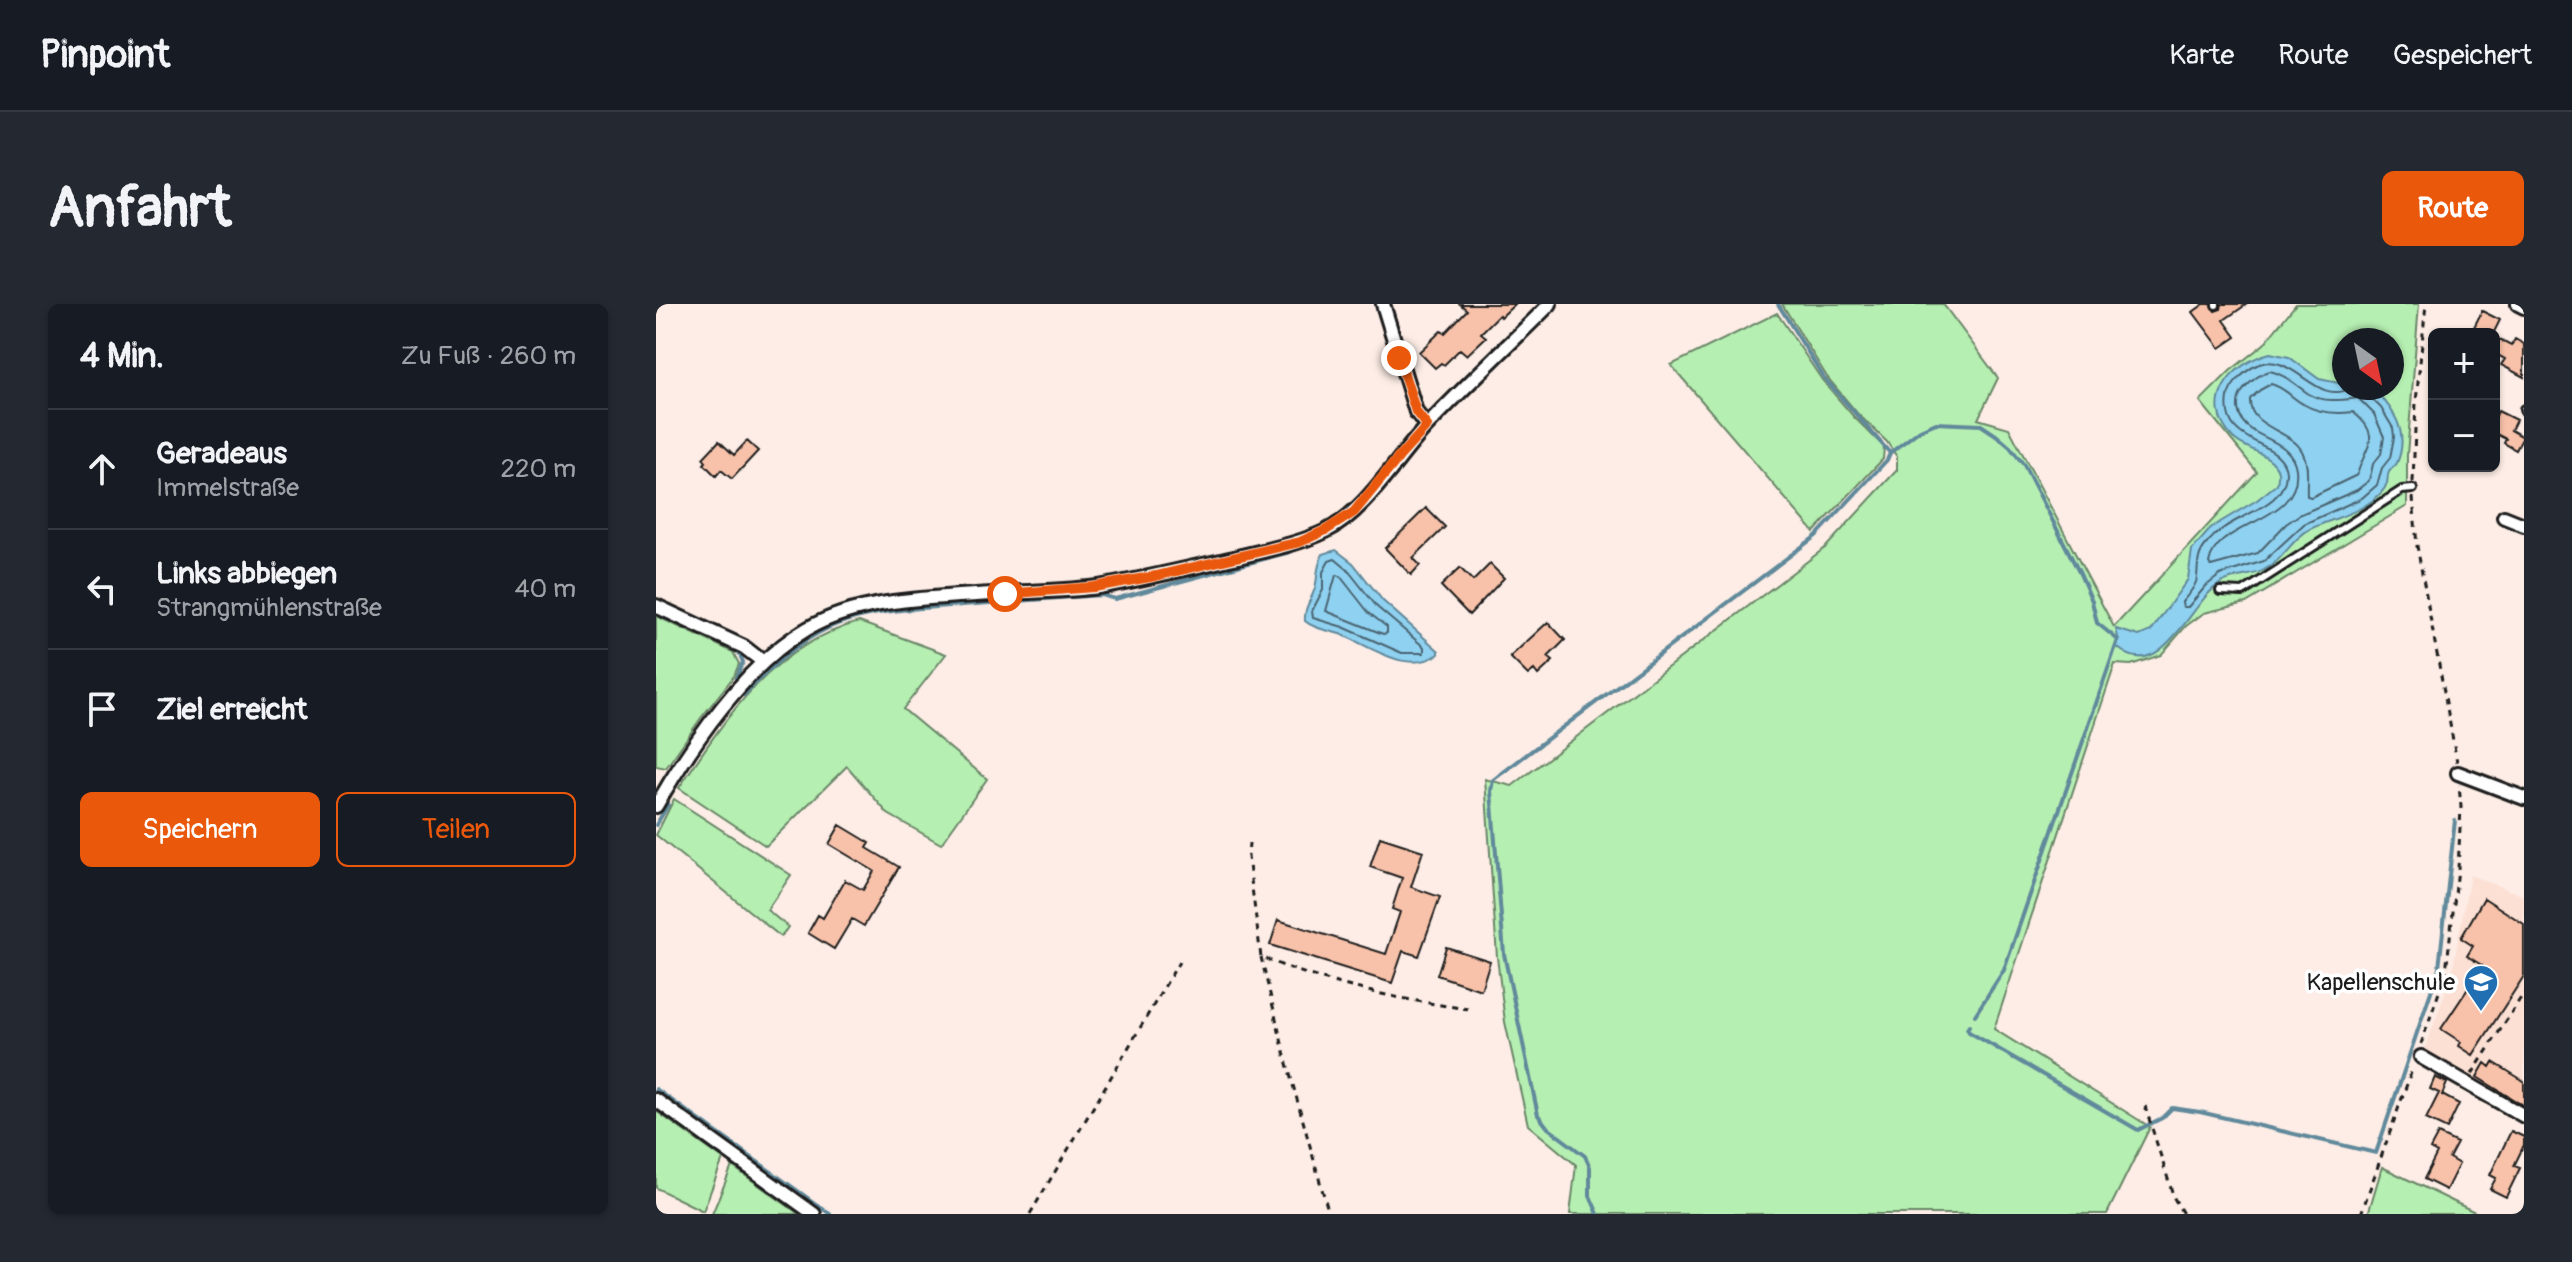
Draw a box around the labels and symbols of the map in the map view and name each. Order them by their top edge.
north arrow [2332,328,2404,400]
route end [1381,340,1417,376]
route start [987,576,1023,612]
school or university icon: Kapellenschule [2462,963,2500,1013]
place label: Kapellenschule [2307,968,2455,997]

